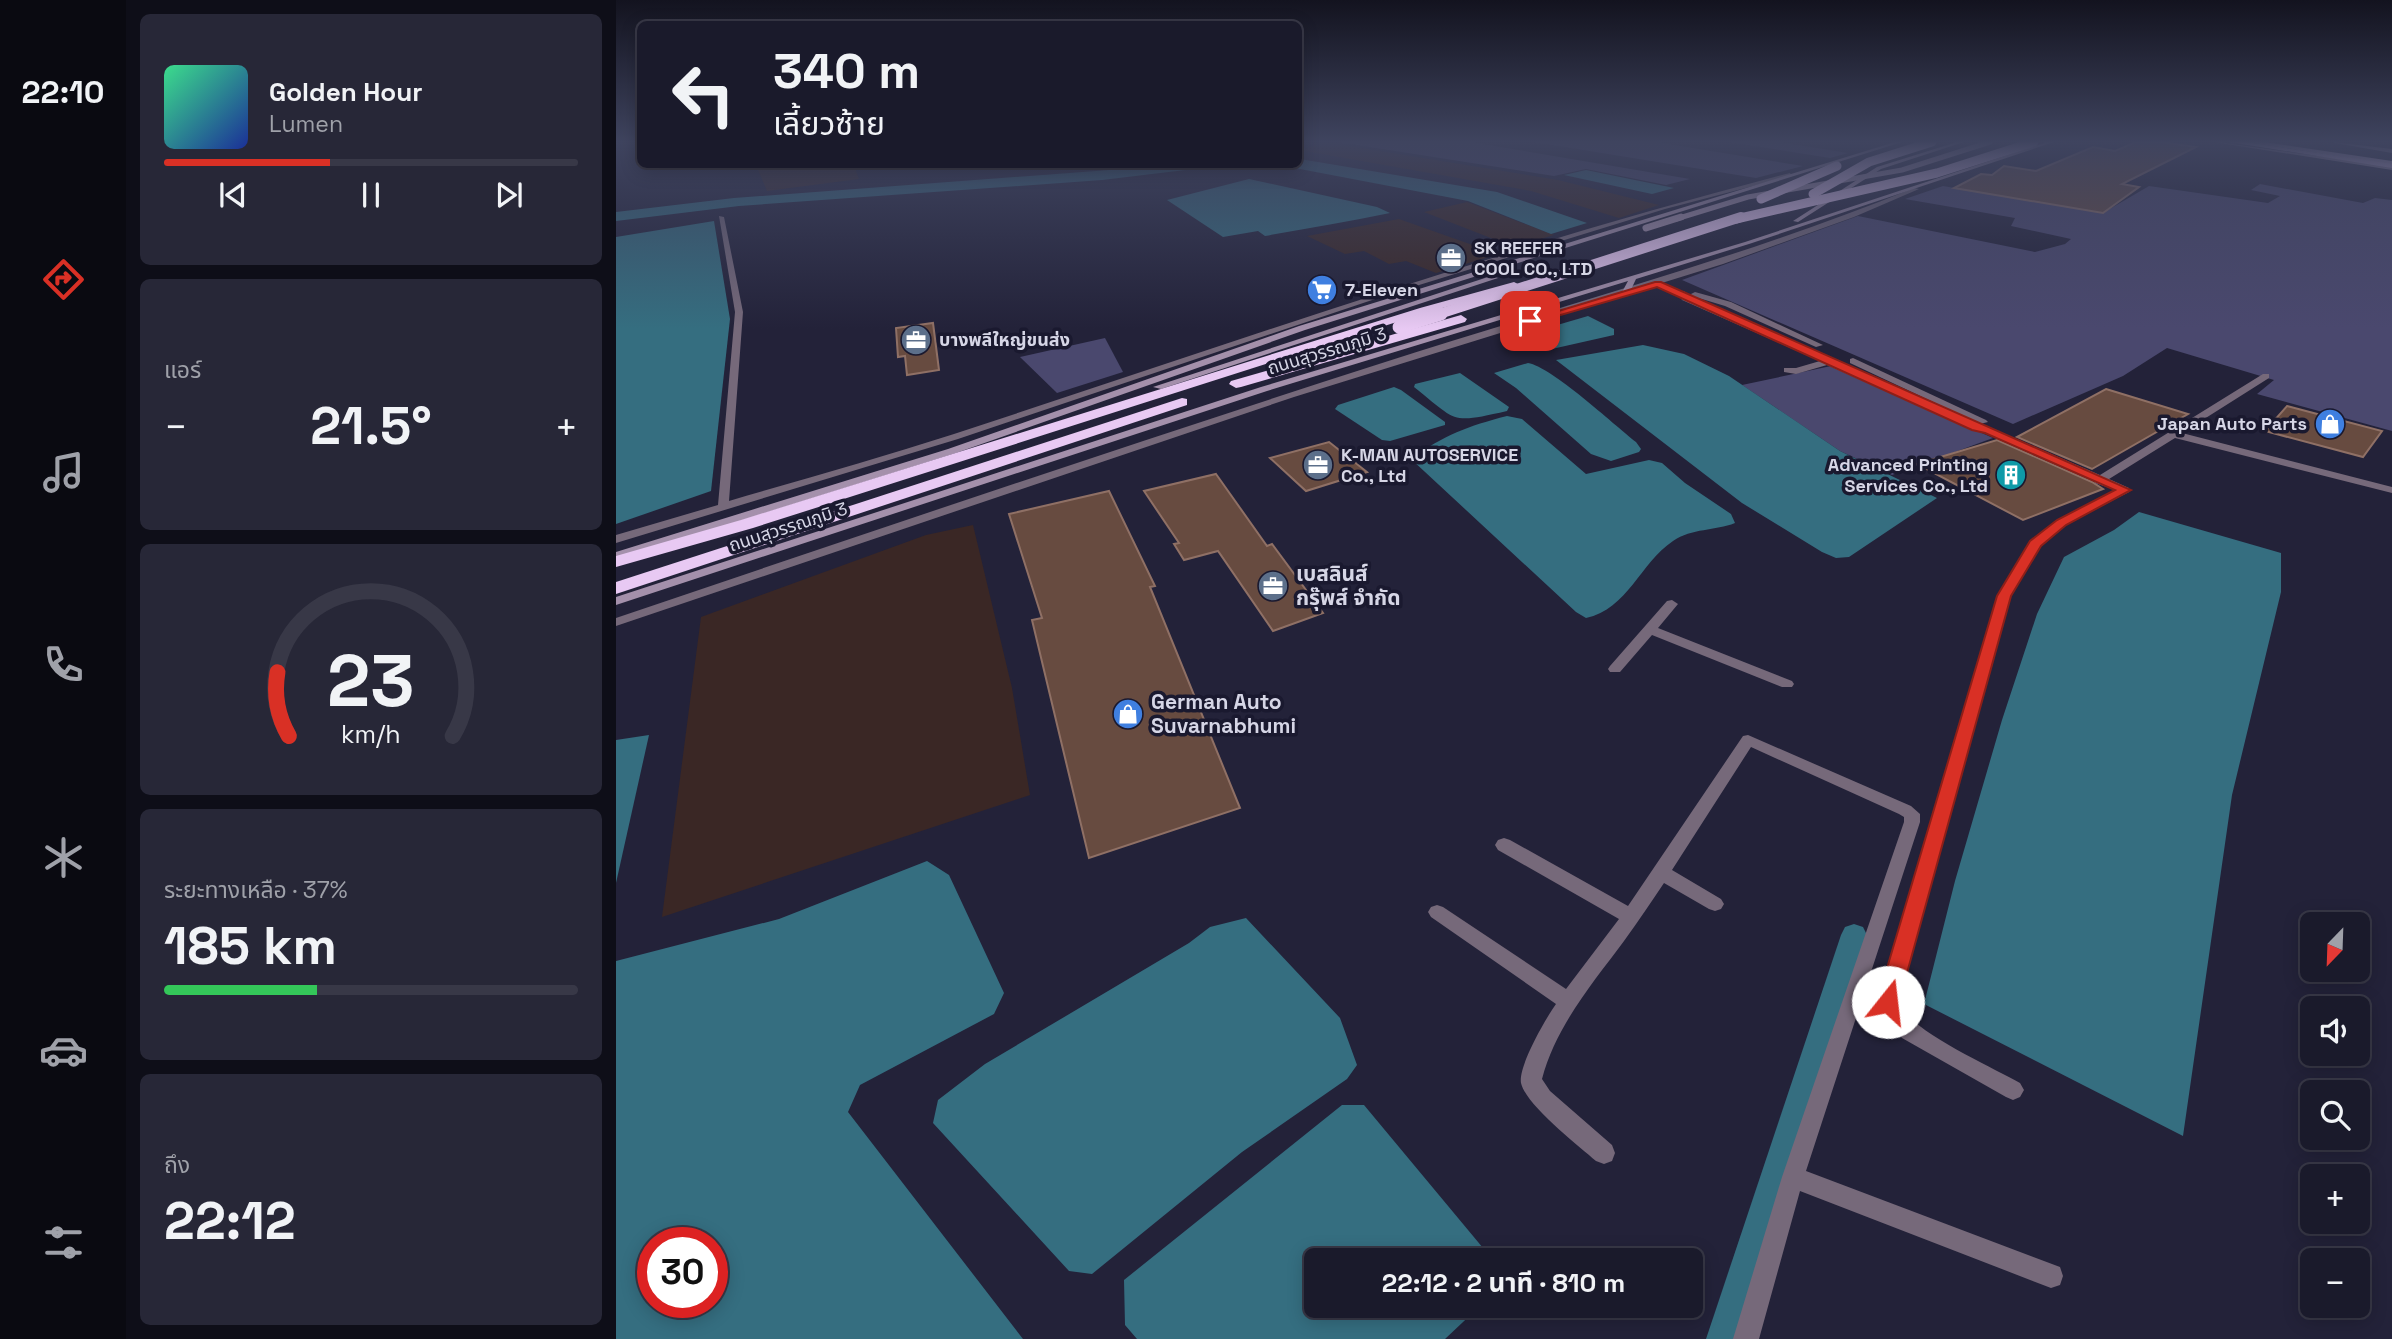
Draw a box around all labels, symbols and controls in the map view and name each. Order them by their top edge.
text: 340 m [773,40,920,102]
icon: left [658,49,749,140]
text: 22:10 [22,72,104,112]
text: Golden Hour [269,75,423,109]
text: เลี้ยวซ้าย [773,104,885,144]
text: Lumen [269,109,343,139]
icon: previous [214,176,252,214]
icon: pause [352,176,390,214]
icon: next [490,176,528,214]
place label: SK REEFER COOL CO., LTD [1474,236,1592,280]
office icon: SK REEFER COOL CO., LTD [1434,241,1468,275]
icon: directions [39,255,88,304]
supermarket icon: 7-Eleven [1305,273,1339,307]
place label: 7-Eleven [1345,278,1418,301]
pin [1500,291,1560,351]
icon: arrive [1511,302,1549,340]
street label: ถนนสุวรรณภูมิ 3 [1264,321,1390,381]
office icon: บางพลีใหญ่ขนส่ง [899,323,933,357]
place label: บางพลีใหญ่ขนส่ง [939,328,1070,351]
text: แอร์ [164,355,201,385]
text: 21.5° [310,393,432,459]
text: − [164,403,188,451]
text: + [554,403,578,451]
shop icon: Japan Auto Parts [2313,407,2347,441]
place label: Japan Auto Parts [2157,412,2307,435]
place label: K-MAN AUTOSERVICE Co., Ltd [1341,443,1518,487]
icon: music [39,448,88,497]
office icon: K-MAN AUTOSERVICE Co., Ltd [1301,448,1335,482]
place label: Advanced Printing Services Co., Ltd [1828,453,1988,497]
building icon: Advanced Printing Services Co., Ltd [1994,458,2028,492]
street label: ถนนสุวรรณภูมิ 3 [726,497,850,557]
place label: เบสลินส์ กรุ๊พส์ จำกัด [1296,560,1401,611]
office icon: เบสลินส์ กรุ๊พส์ จำกัด [1256,569,1290,603]
text: 23 [327,634,415,727]
icon: phone [39,640,88,689]
place label: German Auto Suvarnabhumi [1151,688,1296,739]
shop icon: German Auto Suvarnabhumi [1111,697,1145,731]
text: km/h [341,717,401,749]
icon: climate [39,833,88,882]
text: ระยะทางเหลือ · 37% [164,875,348,905]
north arrow [2300,912,2370,982]
map controls [2300,912,2370,1318]
text: 185 km [164,913,337,979]
position arrow [1851,965,1925,1039]
button: sound [2300,996,2370,1066]
icon: car [39,1026,88,1075]
button: search [2300,1080,2370,1150]
text: ถึง [164,1150,190,1180]
button: + [2300,1164,2370,1234]
text: 22:12 [164,1188,296,1254]
icon: filters [39,1218,88,1267]
speed limit sign: 30 [637,1227,728,1318]
button: − [2300,1248,2370,1318]
text: 22:12 · 2 นาที · 810 m [1382,1266,1625,1300]

